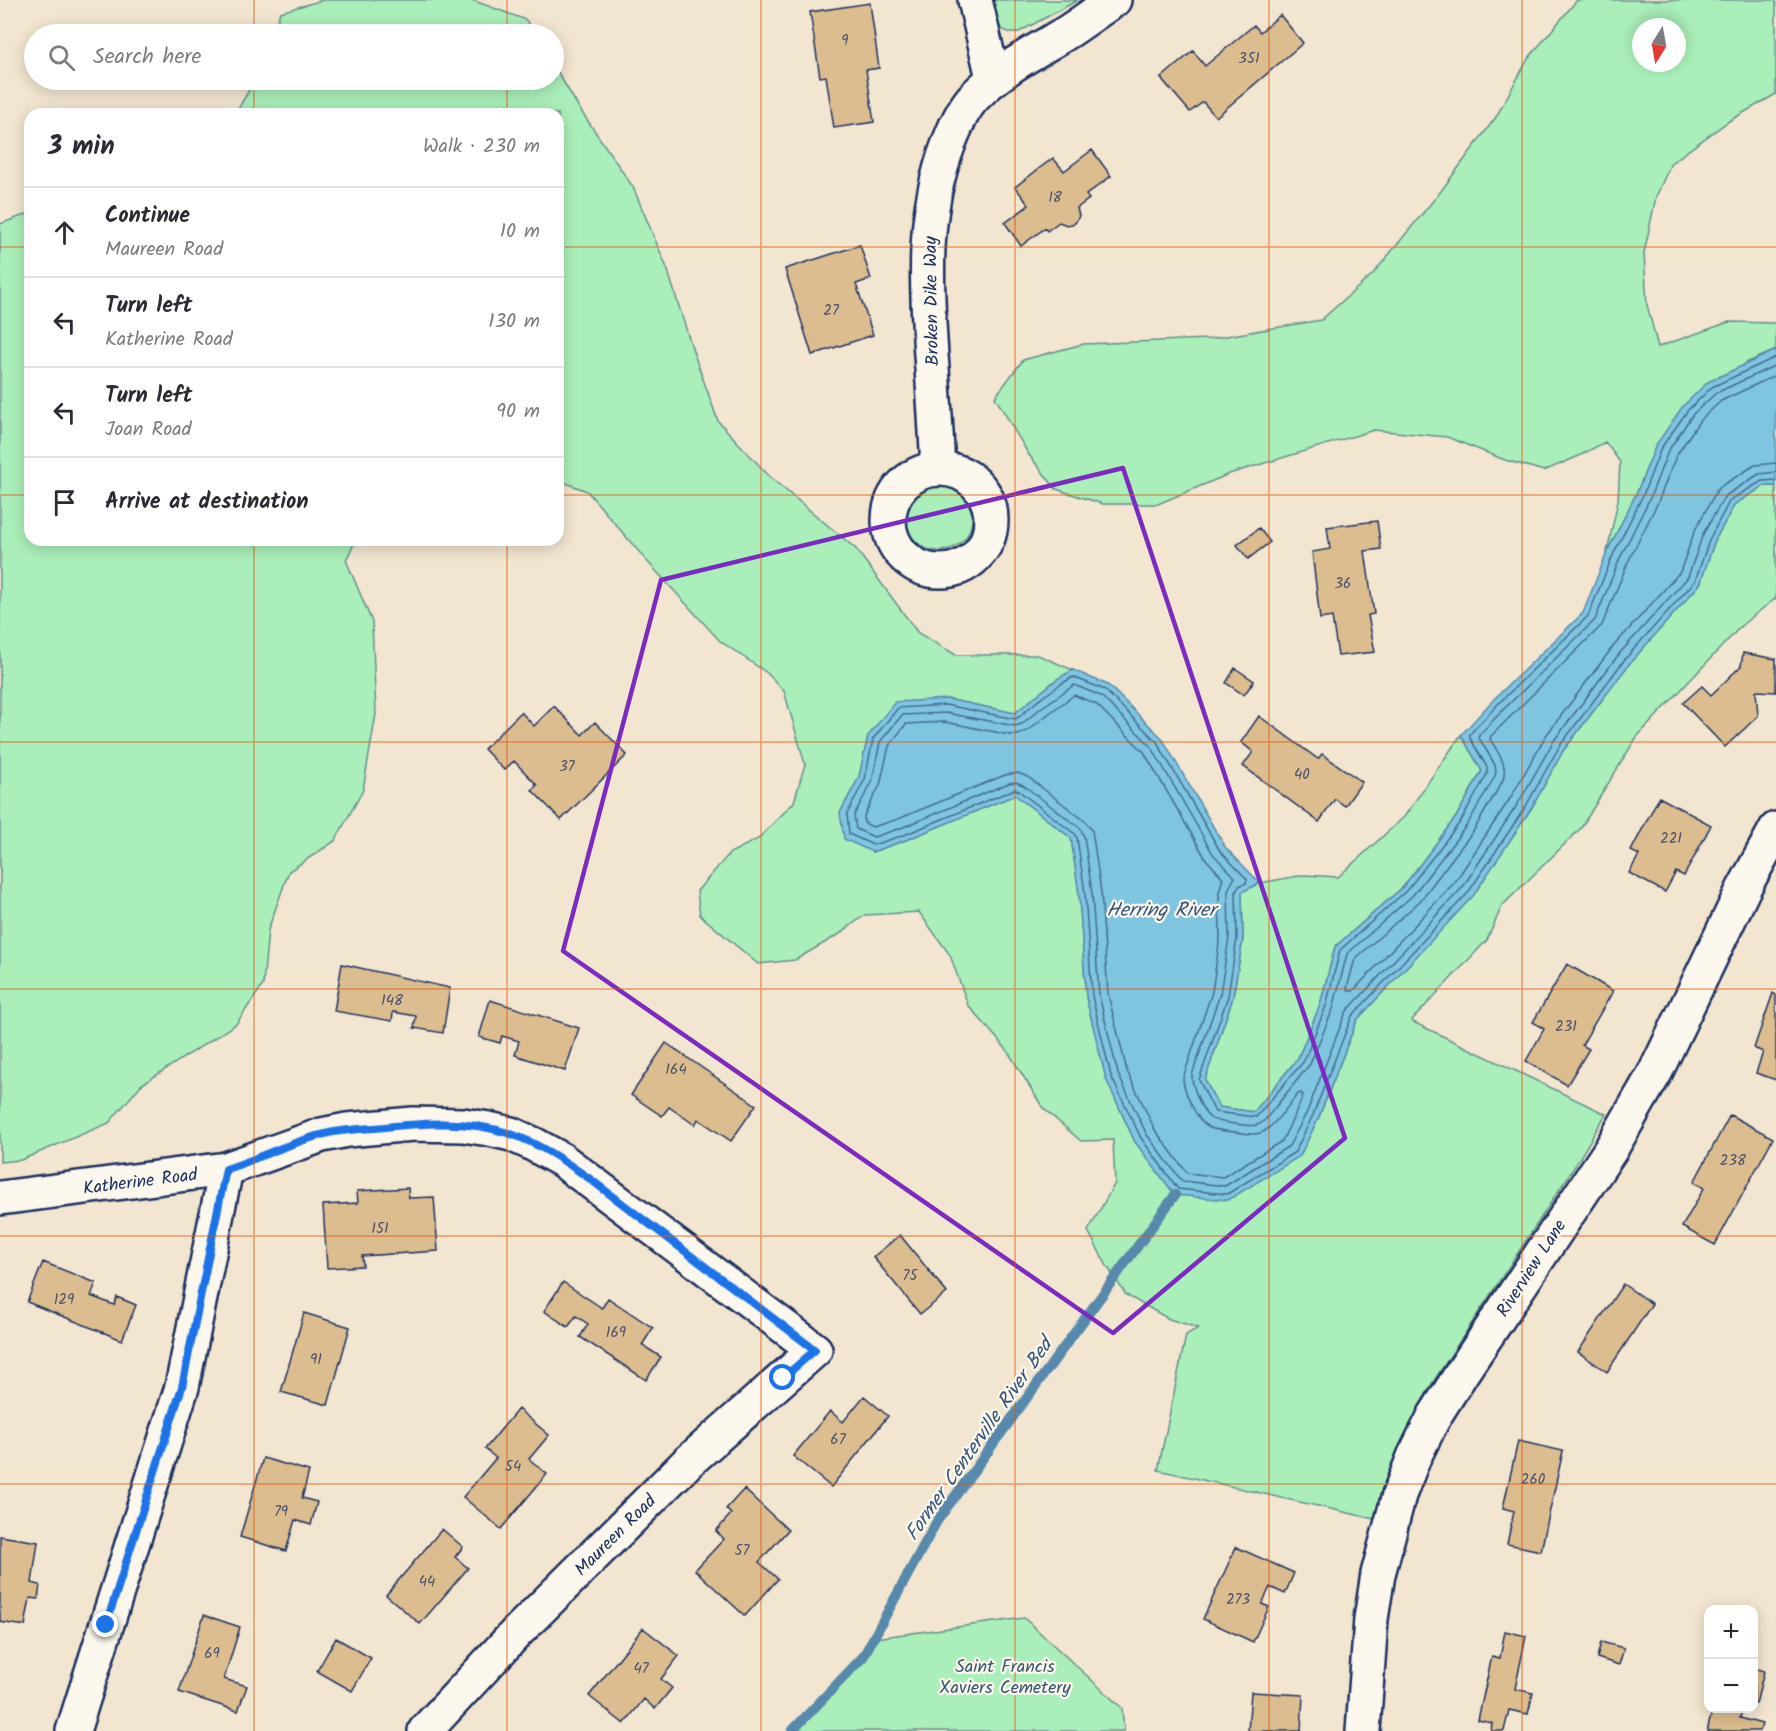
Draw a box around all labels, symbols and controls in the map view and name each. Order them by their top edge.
north arrow [1632,18,1686,72]
search box [24,24,564,90]
house number: 9 [841,29,849,53]
text: Search here [93,40,201,75]
icon: search [45,41,78,74]
house number: 351 [1238,47,1260,71]
text: 3 min [48,126,115,168]
text: Walk · 230 m [423,131,540,163]
house number: 18 [1048,186,1063,210]
text: Continue [105,199,190,234]
icon: ahead [48,216,81,249]
text: 10 m [500,216,540,248]
text: Maureen Road [105,234,223,266]
street label: Broken Dike Way [917,235,948,366]
text: Turn left [105,289,192,324]
house number: 27 [823,299,840,323]
icon: left [48,306,81,339]
text: 130 m [488,306,540,338]
text: Katherine Road [105,324,233,356]
text: Turn left [105,379,192,414]
icon: left [48,396,81,429]
text: 90 m [496,396,540,428]
text: Joan Road [105,414,192,446]
text: Arrive at destination [105,485,308,520]
icon: arrive [48,486,81,519]
house number: 36 [1335,572,1351,596]
house number: 37 [559,755,576,779]
house number: 40 [1294,763,1310,787]
house number: 221 [1660,827,1682,851]
water label: Herring River [1106,895,1220,927]
house number: 148 [381,989,404,1013]
house number: 231 [1555,1015,1577,1039]
house number: 164 [665,1058,687,1082]
house number: 238 [1720,1149,1747,1173]
street label: Katherine Road [81,1161,200,1204]
street label: Riverview Lane [1490,1214,1575,1324]
house number: 151 [371,1217,389,1241]
house number: 75 [903,1264,918,1288]
house number: 129 [54,1288,75,1312]
house number: 169 [606,1321,627,1345]
water label: Former Centerville River Bed [897,1328,1065,1548]
house number: 91 [310,1348,322,1372]
route start [769,1364,795,1390]
house number: 67 [830,1428,847,1452]
house number: 54 [505,1455,521,1479]
house number: 260 [1521,1468,1546,1492]
street label: Maureen Road [568,1487,665,1584]
house number: 79 [274,1500,289,1524]
house number: 57 [735,1539,751,1563]
house number: 44 [419,1570,435,1594]
house number: 273 [1226,1588,1251,1612]
map controls [1704,1605,1758,1713]
button: + [1704,1605,1758,1659]
route end [92,1611,118,1637]
house number: 69 [204,1642,221,1666]
park label: Saint Francis Xaviers Cemetery [939,1653,1071,1703]
house number: 47 [633,1657,650,1681]
button: − [1704,1659,1758,1713]

